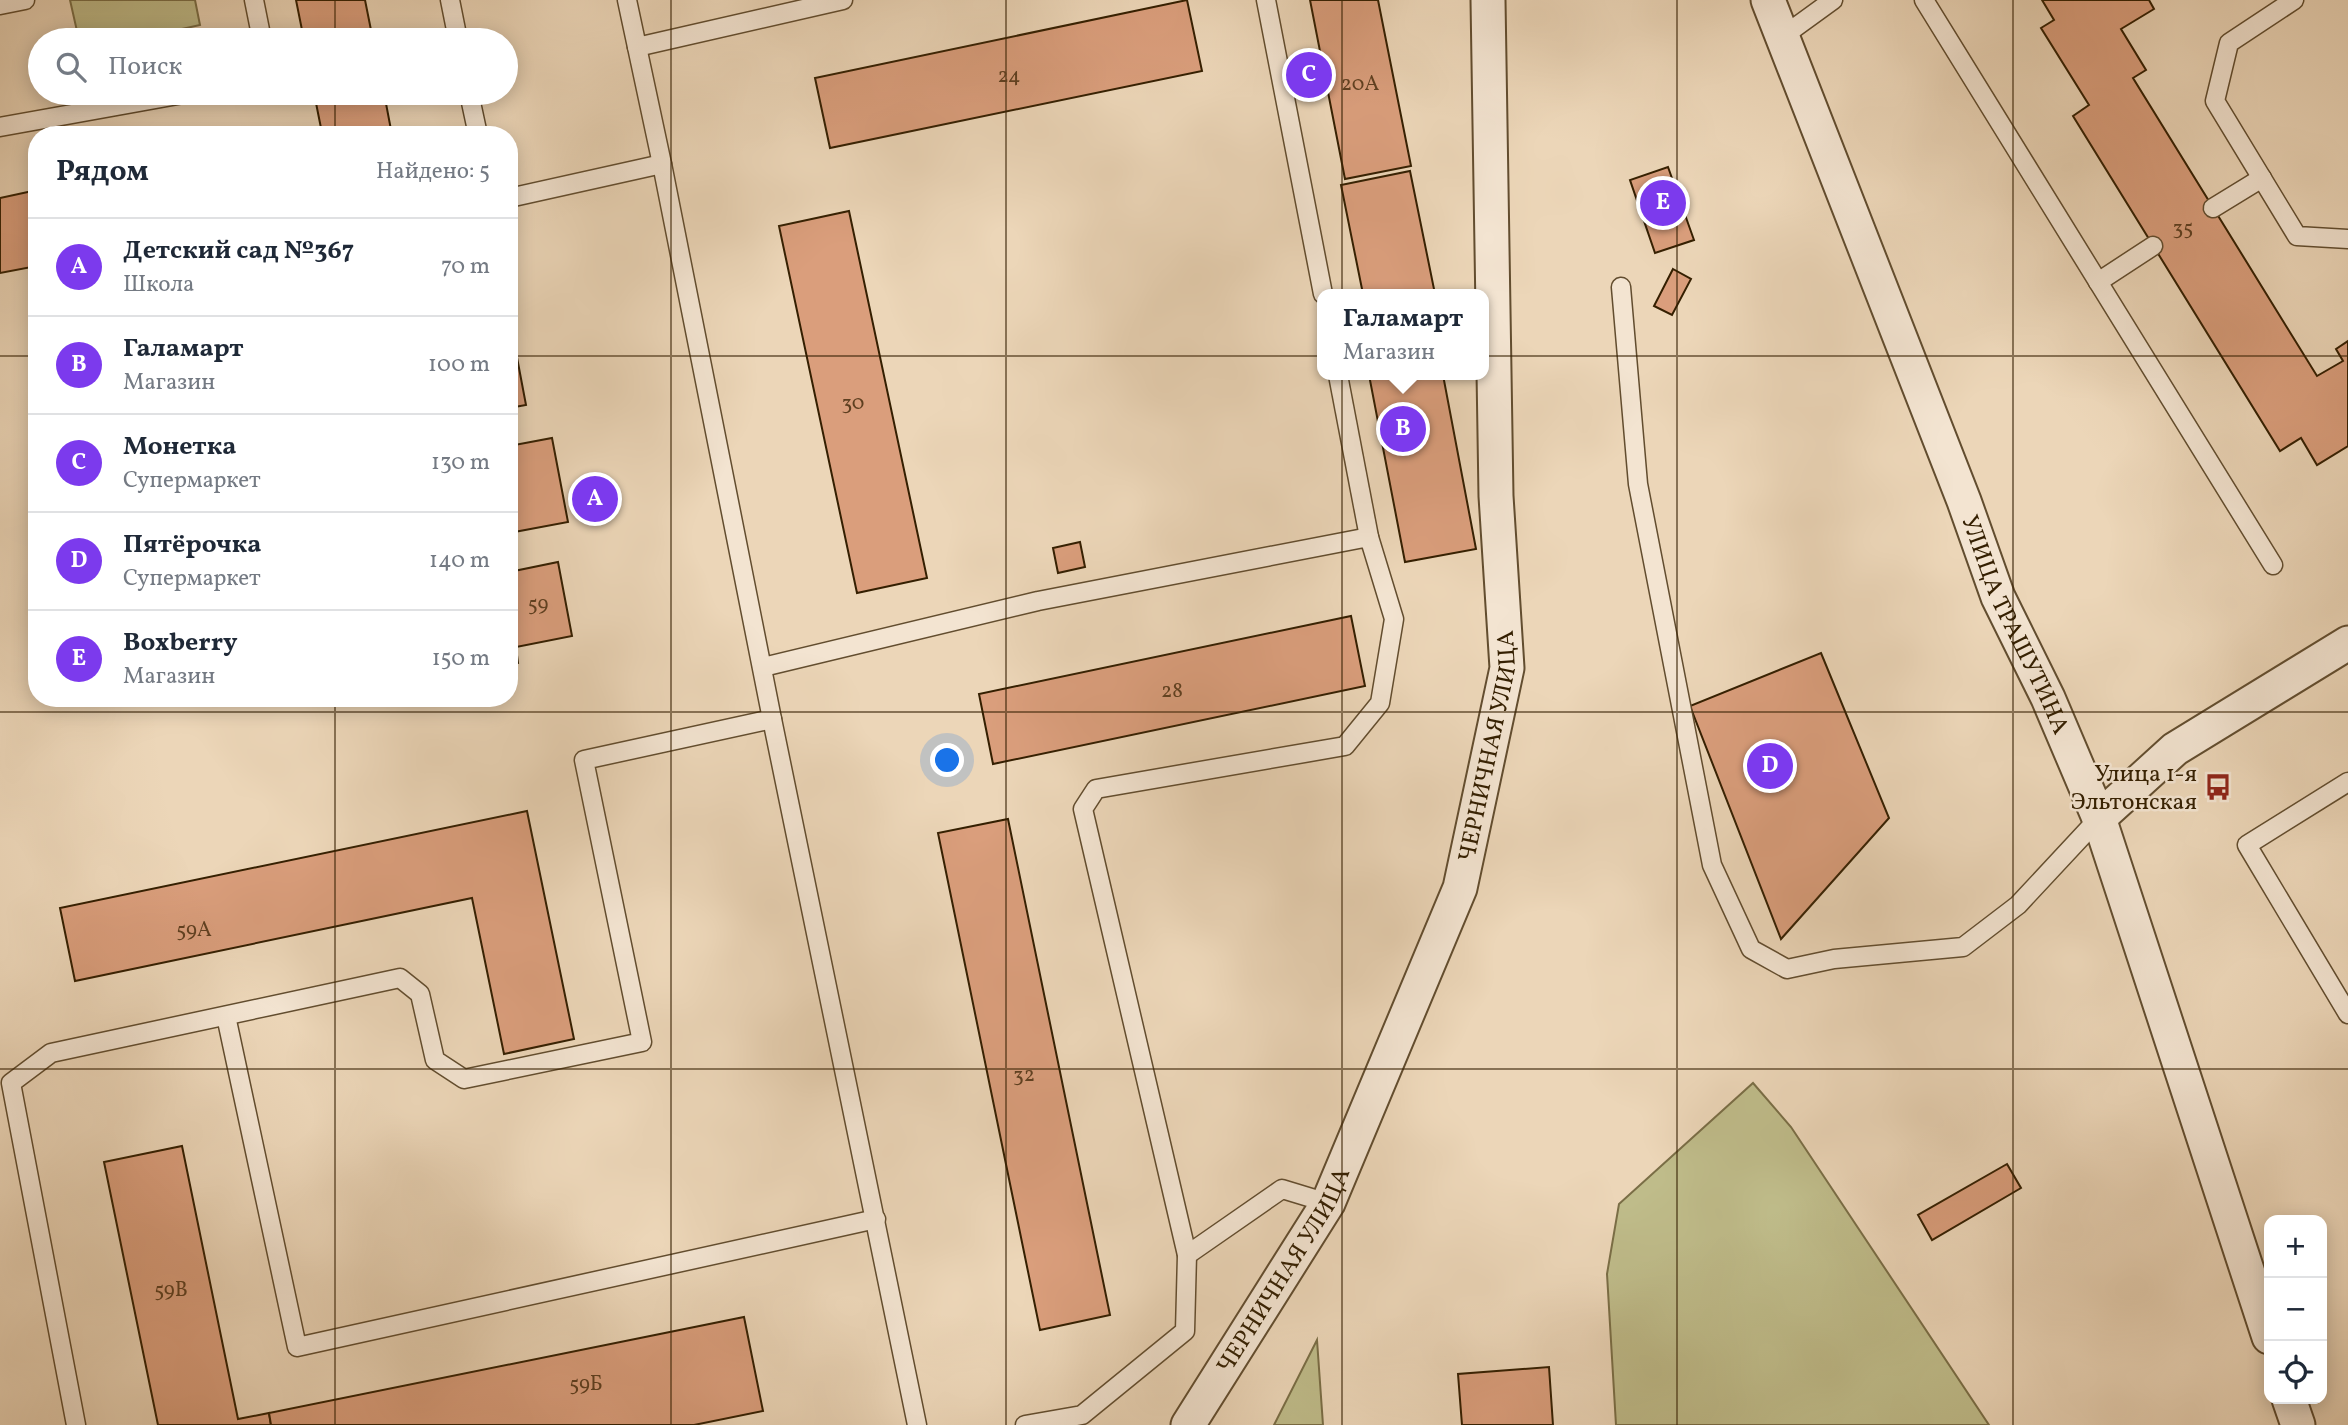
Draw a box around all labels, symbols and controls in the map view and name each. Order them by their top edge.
search box [28,28,518,105]
icon: search [52,48,90,86]
text: Поиск [108,49,182,85]
pin: C [1286,49,1332,101]
house number: 24 [997,62,1021,91]
house number: 20А [1341,70,1379,99]
text: Рядом [56,151,149,193]
text: Найдено: 5 [376,156,490,188]
pin: E [1640,177,1686,229]
house number: 35 [2173,214,2193,243]
text: Детский сад №367 [123,233,354,269]
text: A [71,251,87,283]
text: 70 m [441,251,490,283]
text: Школа [123,269,194,301]
popup [1317,289,1489,380]
text: Галамарт [1343,301,1463,337]
text: Галамарт [123,331,244,367]
text: Магазин [1343,337,1435,369]
text: B [71,349,87,381]
text: 100 m [428,349,490,381]
text: Магазин [123,367,215,399]
house number: 30 [842,389,864,418]
pin: B [1380,403,1426,455]
text: Монетка [123,429,236,465]
text: C [72,447,86,479]
text: 130 m [431,447,490,479]
text: Супермаркет [123,465,261,497]
pin: A [572,473,618,525]
street label: УЛИЦА ТРАШУТИНА [1951,511,2077,740]
text: Пятёрочка [123,527,261,563]
text: D [71,545,87,577]
text: 140 m [429,545,490,577]
text: Супермаркет [123,563,261,595]
house number: 59 [528,590,548,619]
text: Boxberry [123,625,238,661]
street label: ЧЕРНИЧНАЯ УЛИЦА [1451,629,1526,865]
text: E [72,643,86,675]
text: 150 m [432,643,490,675]
text: Магазин [123,661,215,693]
house number: 28 [1161,677,1183,706]
pin: D [1747,740,1793,792]
your location [930,743,964,777]
place label: Улица 1-я Эльтонская [2071,758,2197,820]
bus stop icon: Улица 1-я Эльтонская [2203,772,2233,802]
house number: 59А [176,916,212,945]
house number: 32 [1013,1061,1035,1090]
street label: ЧЕРНИЧНАЯ УЛИЦА [1210,1163,1360,1381]
map controls [2264,1215,2327,1404]
button: + [2264,1215,2327,1278]
house number: 59В [154,1276,188,1305]
button: − [2264,1278,2327,1341]
button: locate [2264,1341,2327,1404]
house number: 59Б [569,1370,603,1399]

